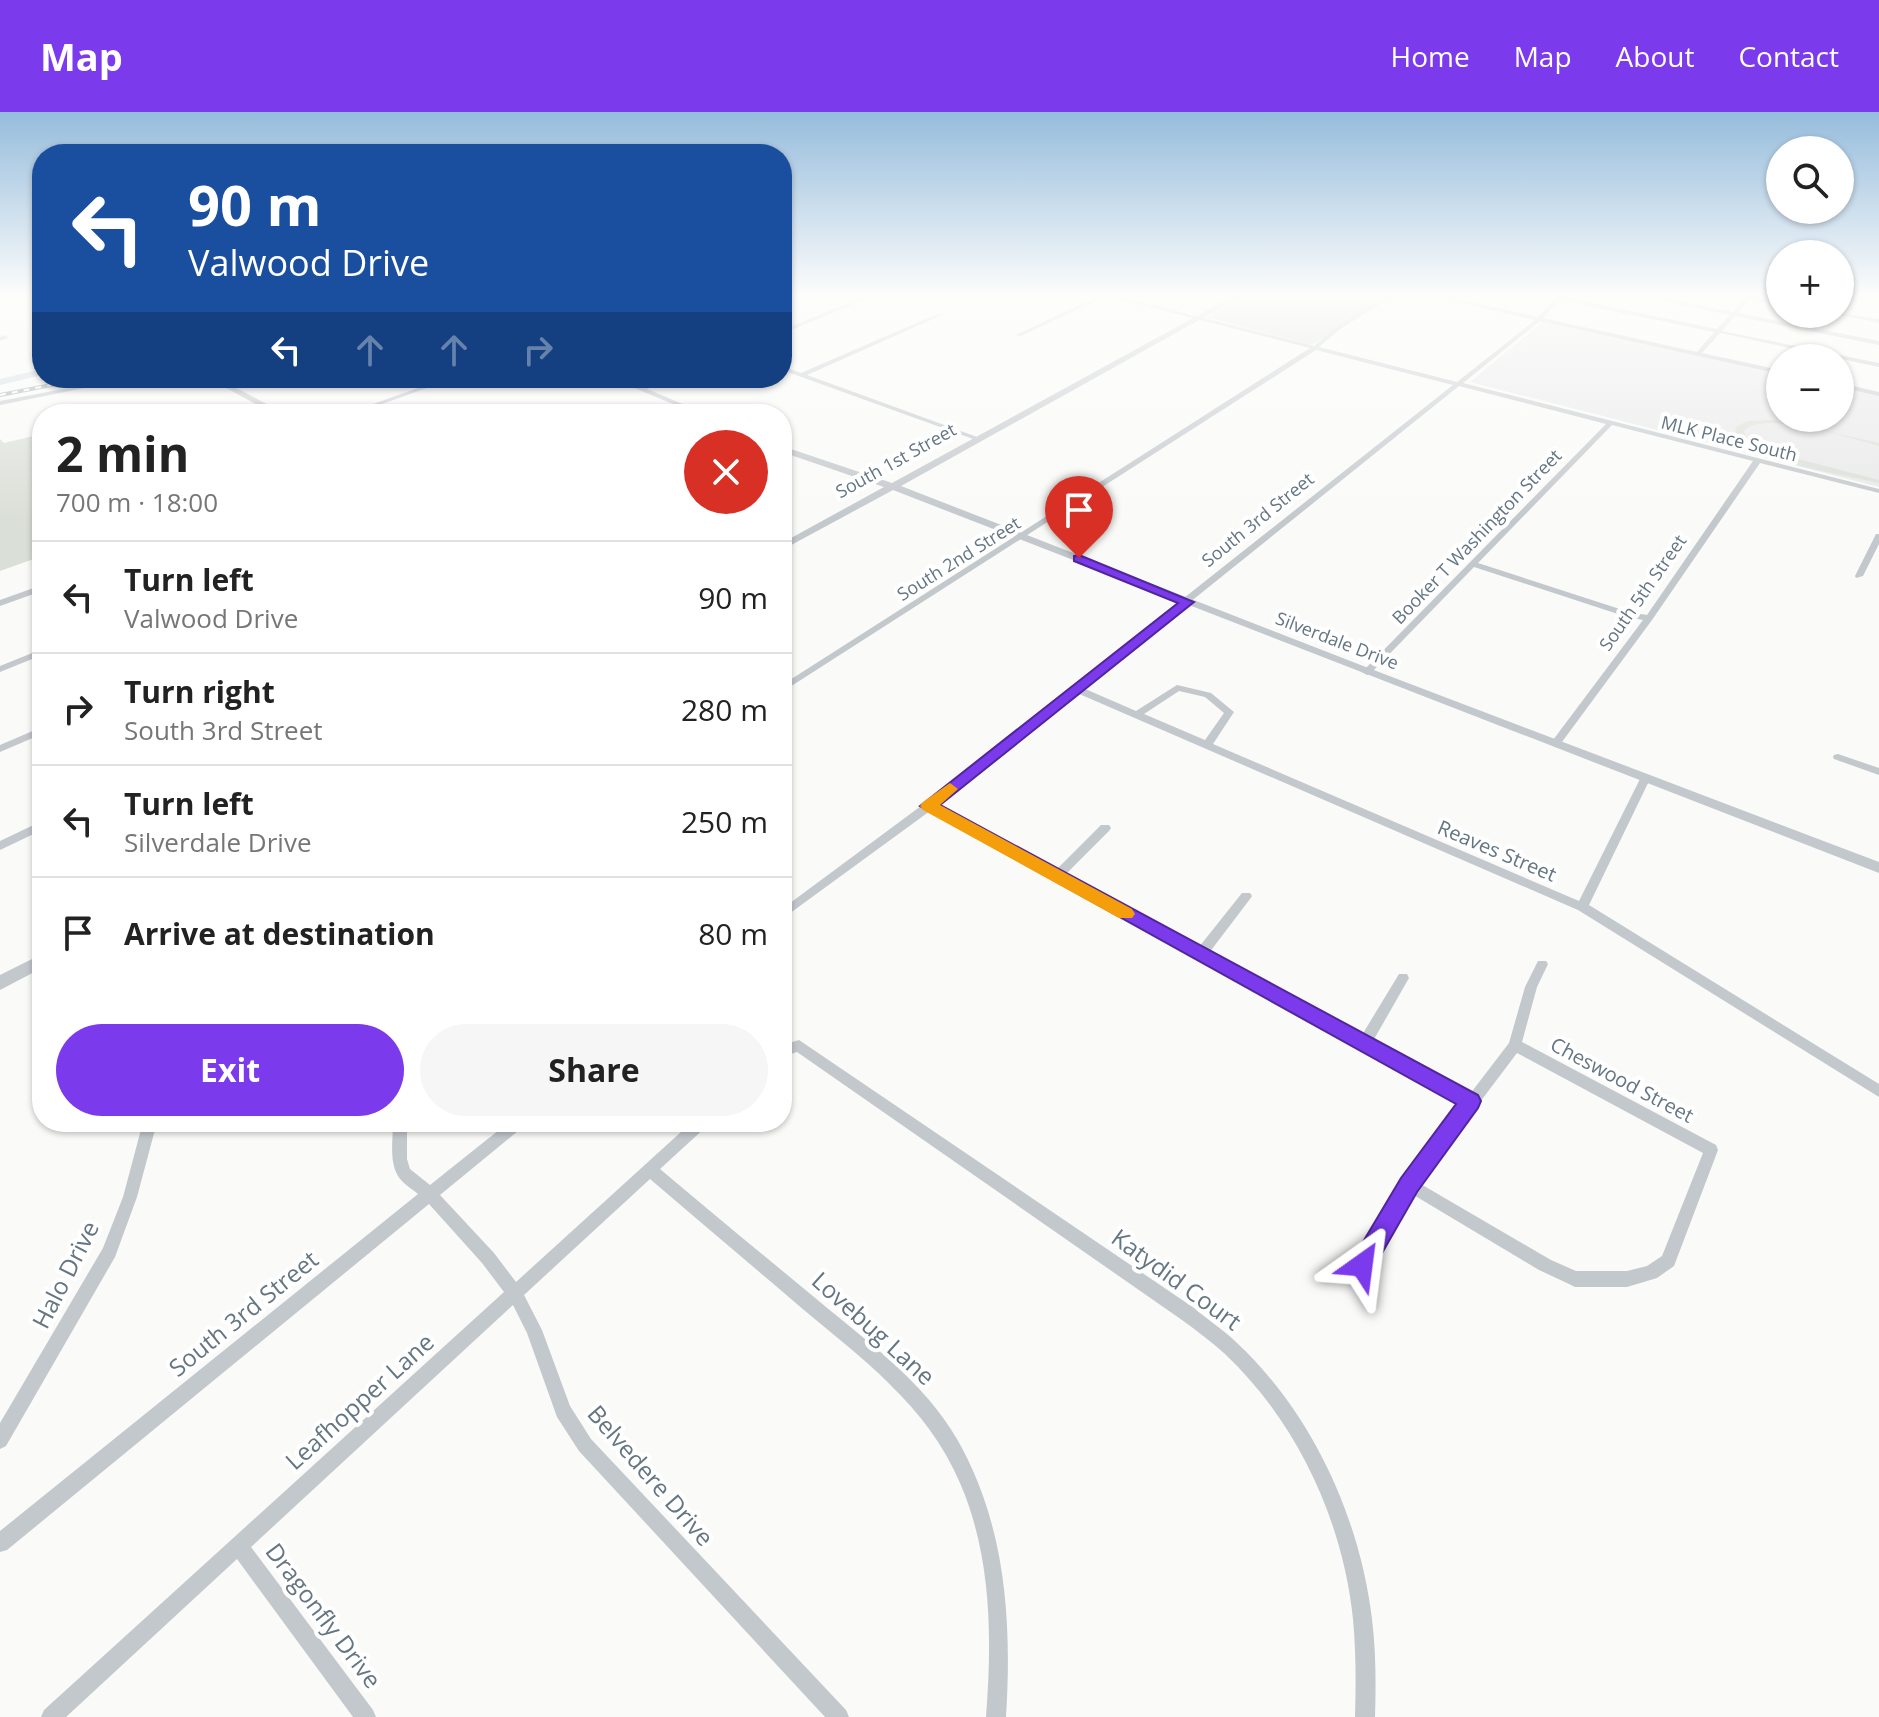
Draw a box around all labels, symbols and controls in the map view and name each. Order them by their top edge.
text: Map [40,30,123,82]
text: Home [1391,37,1470,75]
text: Map [1514,37,1572,75]
text: About [1616,37,1694,75]
text: Contact [1738,37,1839,75]
map controls [1766,136,1854,432]
button: search [1766,136,1854,224]
text: 90 m [188,166,322,242]
icon: left [56,176,160,280]
text: Valwood Drive [188,238,429,287]
button: + [1766,240,1854,328]
icon: left [264,328,308,372]
icon: ahead [348,328,392,372]
icon: ahead [432,328,476,372]
icon: right [516,328,560,372]
button: − [1766,344,1854,432]
street label: MLK Place South [1659,410,1800,467]
street label: South 1st Street [831,417,960,503]
text: 2 min [56,421,189,486]
button: close [684,430,768,514]
street label: Booker T Washington Street [1386,444,1566,629]
street label: South 3rd Street [1196,467,1318,572]
pin [1045,476,1113,558]
text: 700 m · 18:00 [56,484,218,520]
icon: arrive [1057,488,1101,532]
street label: South 2nd Street [892,511,1025,606]
street label: South 5th Street [1593,530,1691,655]
text: Turn left [124,559,254,600]
icon: left [56,575,100,619]
text: 90 m [698,577,768,618]
text: Valwood Drive [124,600,298,636]
street label: Silverdale Drive [1272,606,1402,675]
text: Turn right [124,671,275,712]
icon: right [56,687,100,731]
text: 280 m [681,689,768,730]
text: South 3rd Street [124,712,323,748]
text: Turn left [124,783,254,824]
icon: left [56,799,100,843]
text: 250 m [681,801,768,842]
street label: Reaves Street [1434,813,1561,888]
text: Silverdale Drive [124,824,312,860]
icon: arrive [56,911,100,955]
text: Arrive at destination [124,913,435,954]
text: 80 m [698,913,768,954]
button: Exit [56,1024,404,1116]
button: Share [420,1024,768,1116]
street label: Cheswood Street [1546,1030,1699,1129]
street label: Halo Drive [24,1215,106,1334]
street label: Katydid Court [1105,1220,1248,1337]
position arrow [1320,1223,1404,1307]
street label: South 3rd Street [161,1242,325,1383]
street label: Lovebug Lane [805,1264,943,1392]
street label: Leafhopper Lane [278,1325,440,1477]
street label: Belvedere Drive [581,1397,722,1553]
street label: Dragonfly Drive [259,1536,390,1694]

